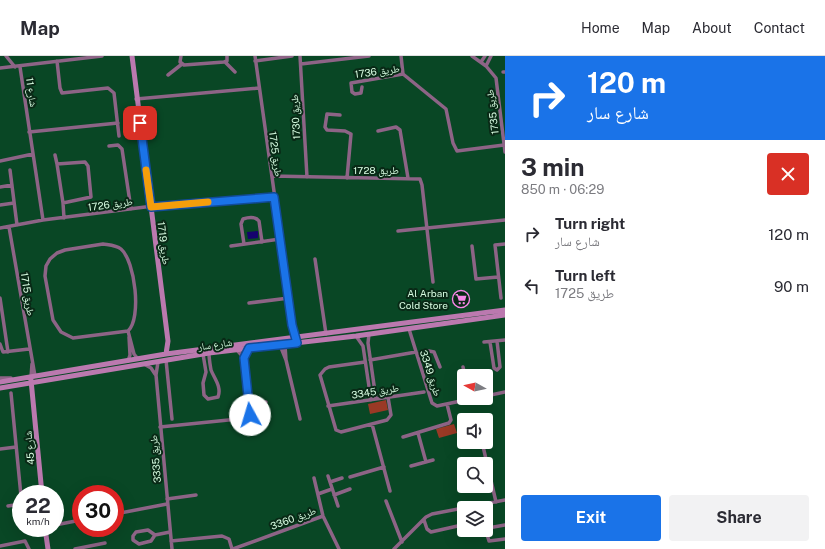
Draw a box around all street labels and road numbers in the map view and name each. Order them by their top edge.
street label: طريق 1736 [354,62,401,81]
street label: شارع 11 [23,77,40,108]
street label: طريق 1735 [483,88,502,135]
street label: طريق 1730 [288,94,303,140]
street label: طريق 1725 [266,131,285,178]
street label: طريق 1728 [353,164,399,177]
street label: طريق 1726 [87,195,134,214]
street label: طريق 1719 [154,221,173,266]
street label: طريق 1715 [18,271,37,317]
street label: شارع سار [196,336,233,353]
street label: طريق 3349 [417,348,444,398]
street label: طريق 3345 [350,381,400,402]
street label: شارع 45 [22,430,37,465]
street label: طريق 3335 [147,434,164,483]
street label: طريق 3360 [269,504,318,533]

